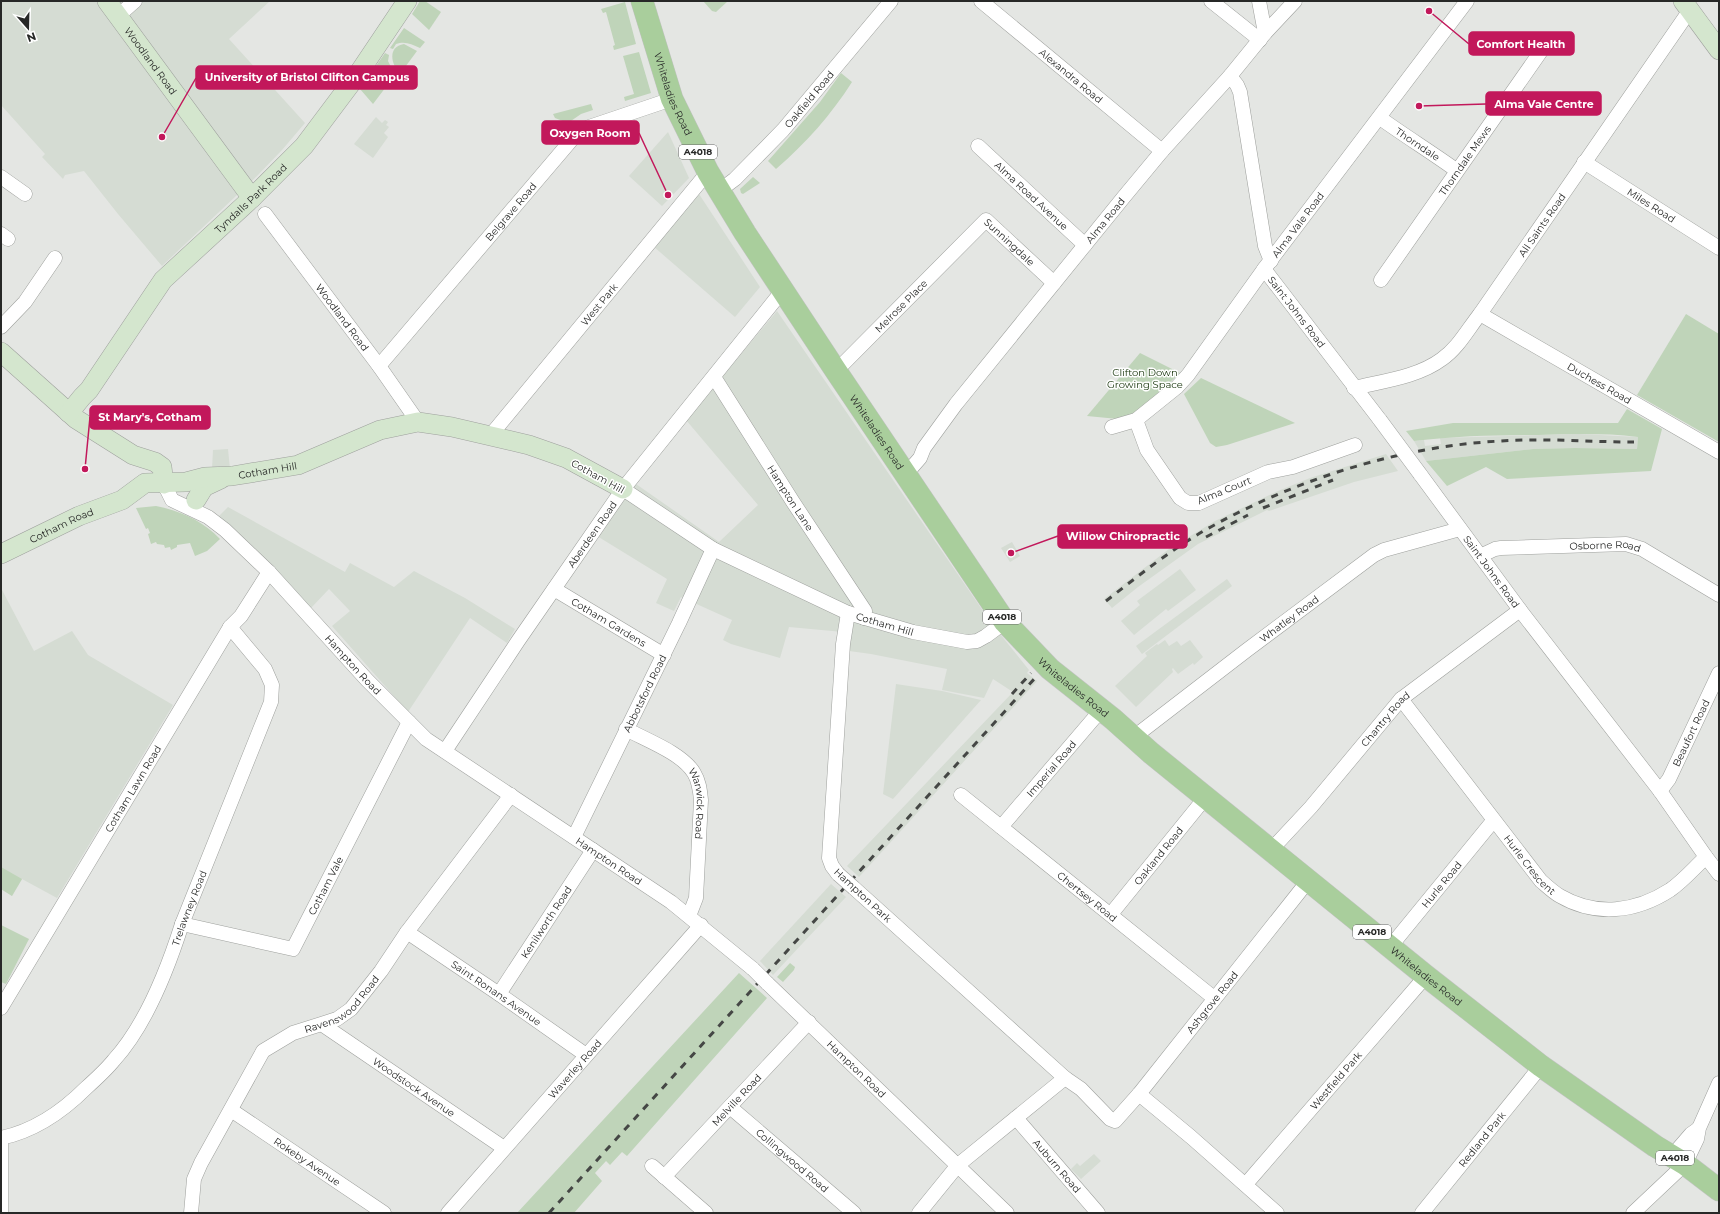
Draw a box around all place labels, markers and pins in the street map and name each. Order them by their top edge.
callout: Comfort Health [1469,32,1574,55]
callout: University of Bristol Clifton Campus [196,66,417,89]
callout: Alma Vale Centre [1486,92,1601,115]
callout: Oxygen Room [542,121,639,144]
callout: St Mary's, Cotham [90,406,210,429]
callout: Willow Chiropractic [1058,525,1187,548]

